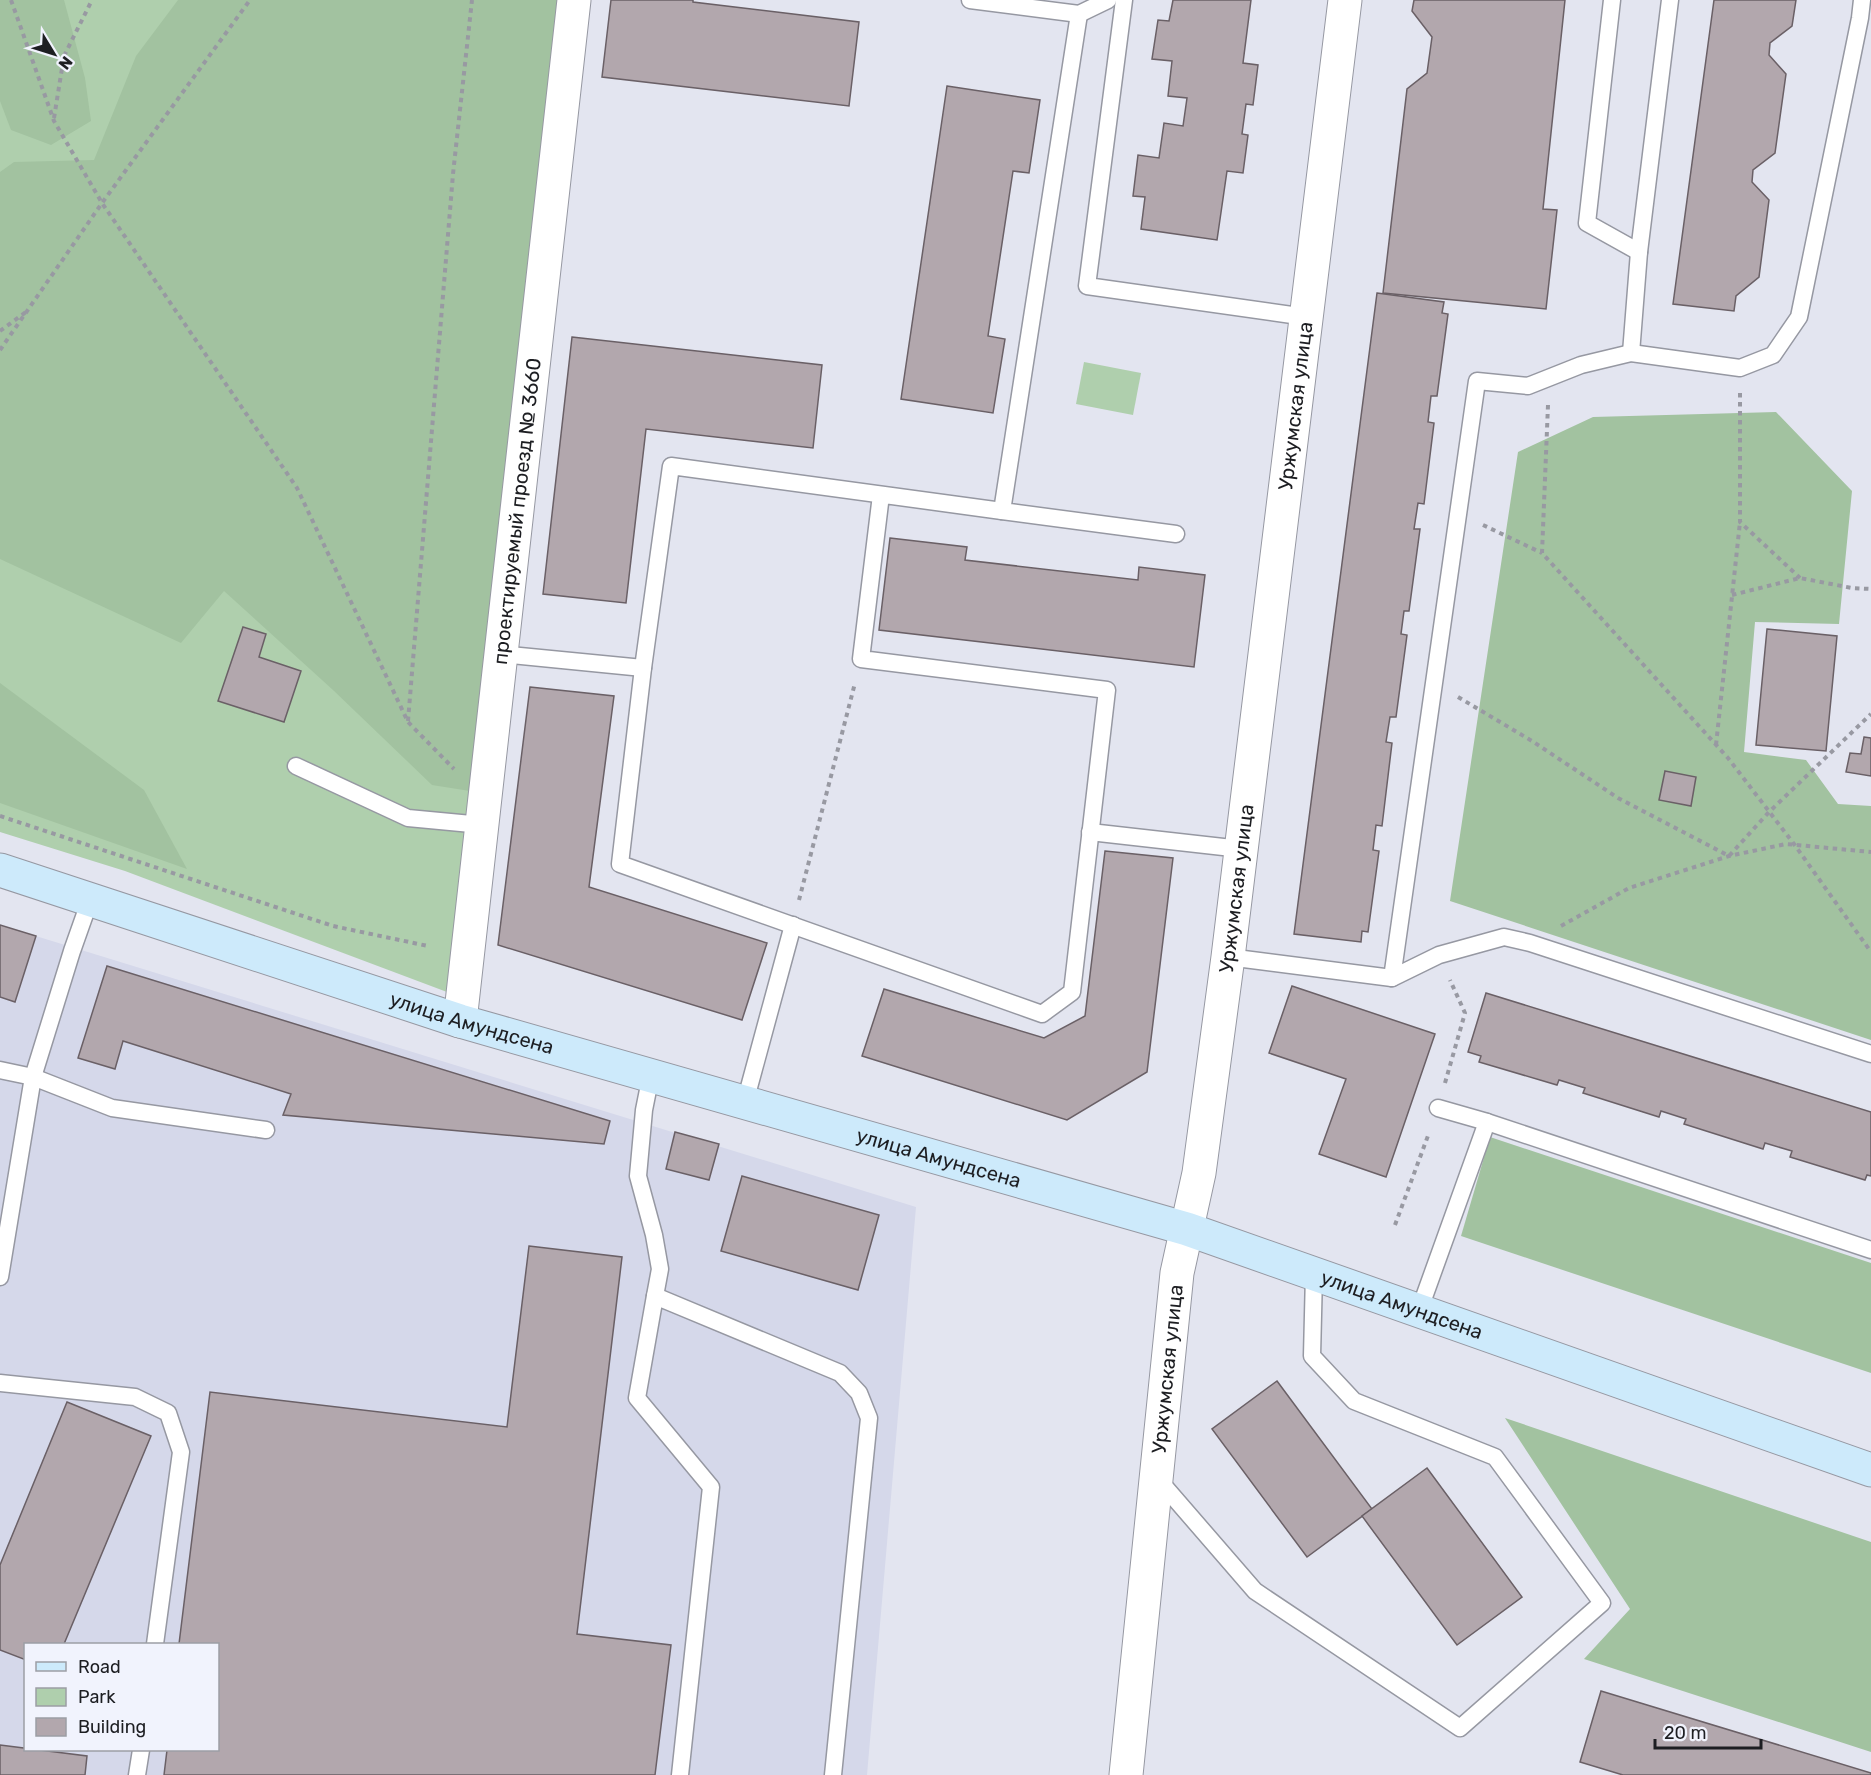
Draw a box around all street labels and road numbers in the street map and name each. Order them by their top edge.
street label: Уржумская улица [1273,320,1318,492]
street label: проектируемый проезд № 3660 [488,357,546,666]
street label: Уржумская улица [1214,803,1259,974]
street label: улица Амундсена [387,987,556,1059]
street label: улица Амундсена [854,1123,1024,1193]
street label: улица Амундсена [1318,1265,1486,1344]
street label: Уржумская улица [1147,1283,1188,1455]

